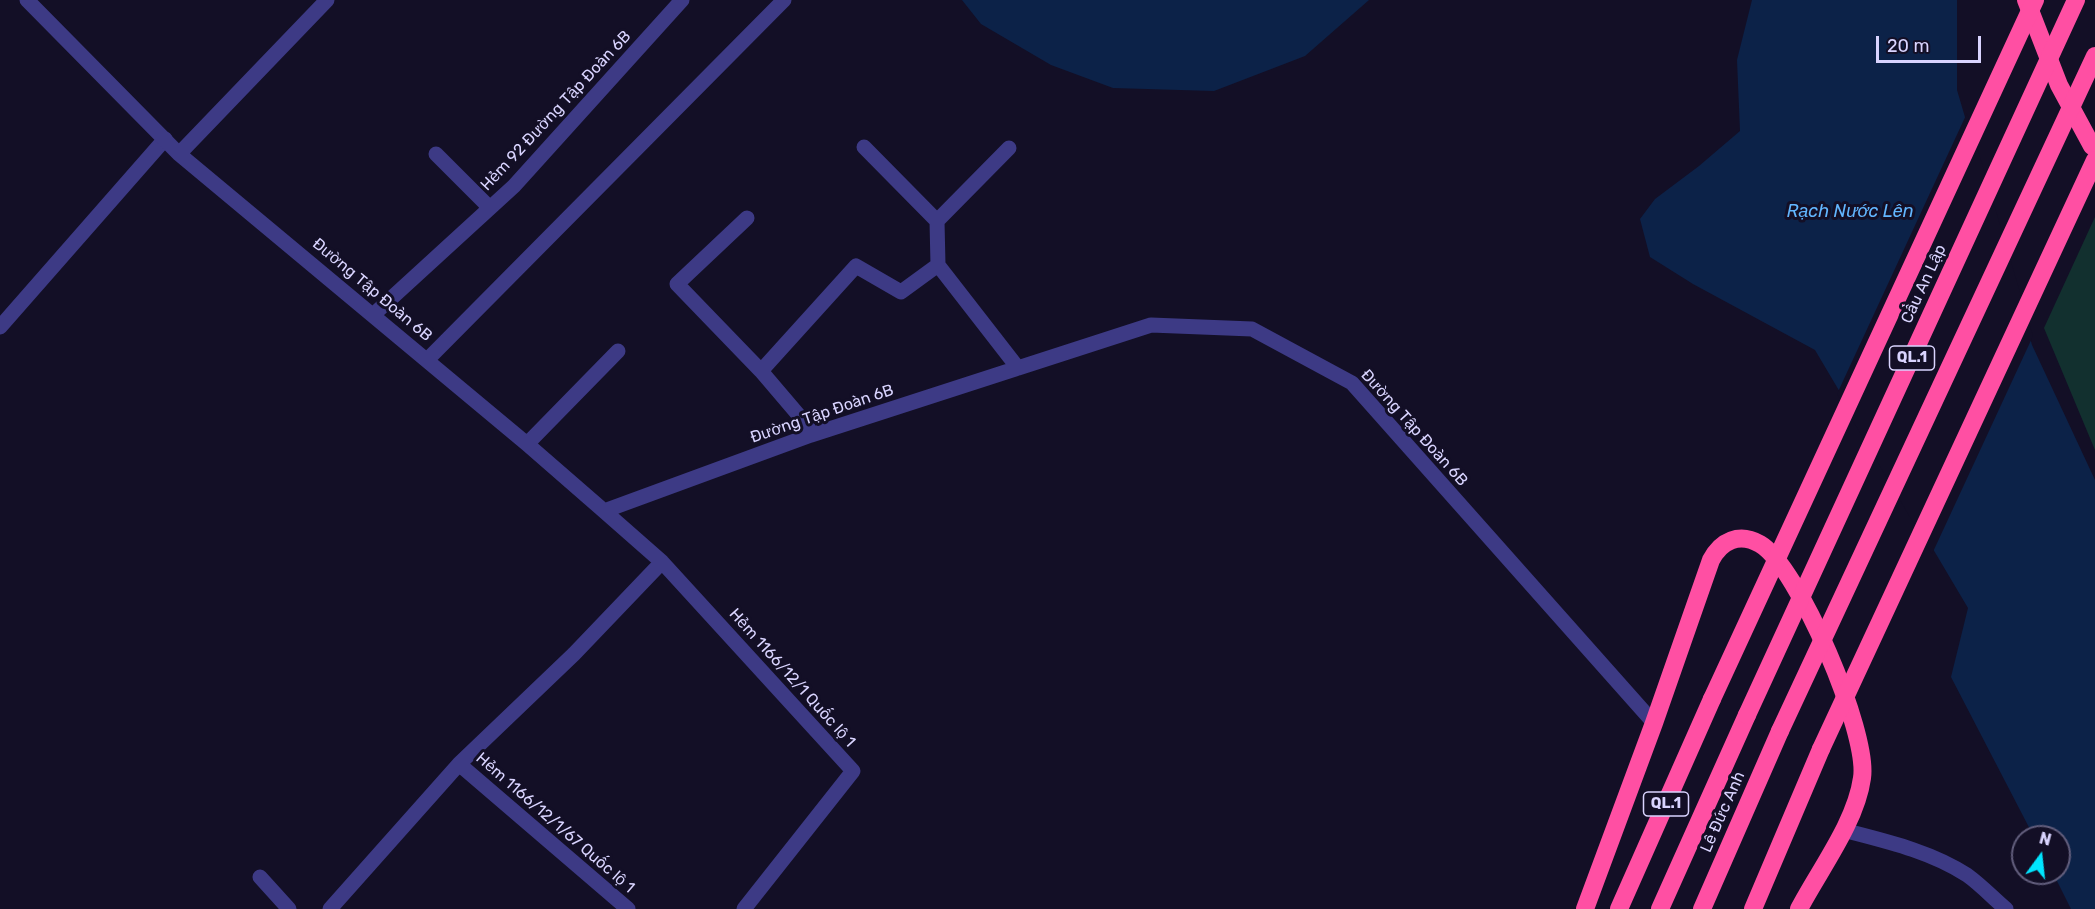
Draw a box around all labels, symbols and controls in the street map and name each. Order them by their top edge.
scale bar [1879,24,1984,62]
street label: Hẻm 92 Đường Tập Đoàn 6B [477,27,635,195]
text: 20 m [1887,35,1929,57]
water label: Rạch Nước Lên [1786,201,1914,223]
street label: Đường Tập Đoàn 6B [308,234,436,346]
street label: Cầu An Lập [1897,242,1951,326]
road number: QL.1 [1890,346,1934,370]
street label: Đường Tập Đoàn 6B [1357,366,1471,490]
street label: Đường Tập Đoàn 6B [748,380,896,448]
street label: Hẻm 1166/12/1 Quốc lộ 1 [725,605,859,751]
street label: Hẻm 1166/12/1/67 Quốc lộ 1 [472,749,638,897]
street label: Lê Đức Anh [1697,769,1749,855]
road number: QL.1 [1644,792,1688,816]
north arrow [2011,825,2071,885]
text: N [2037,828,2053,850]

